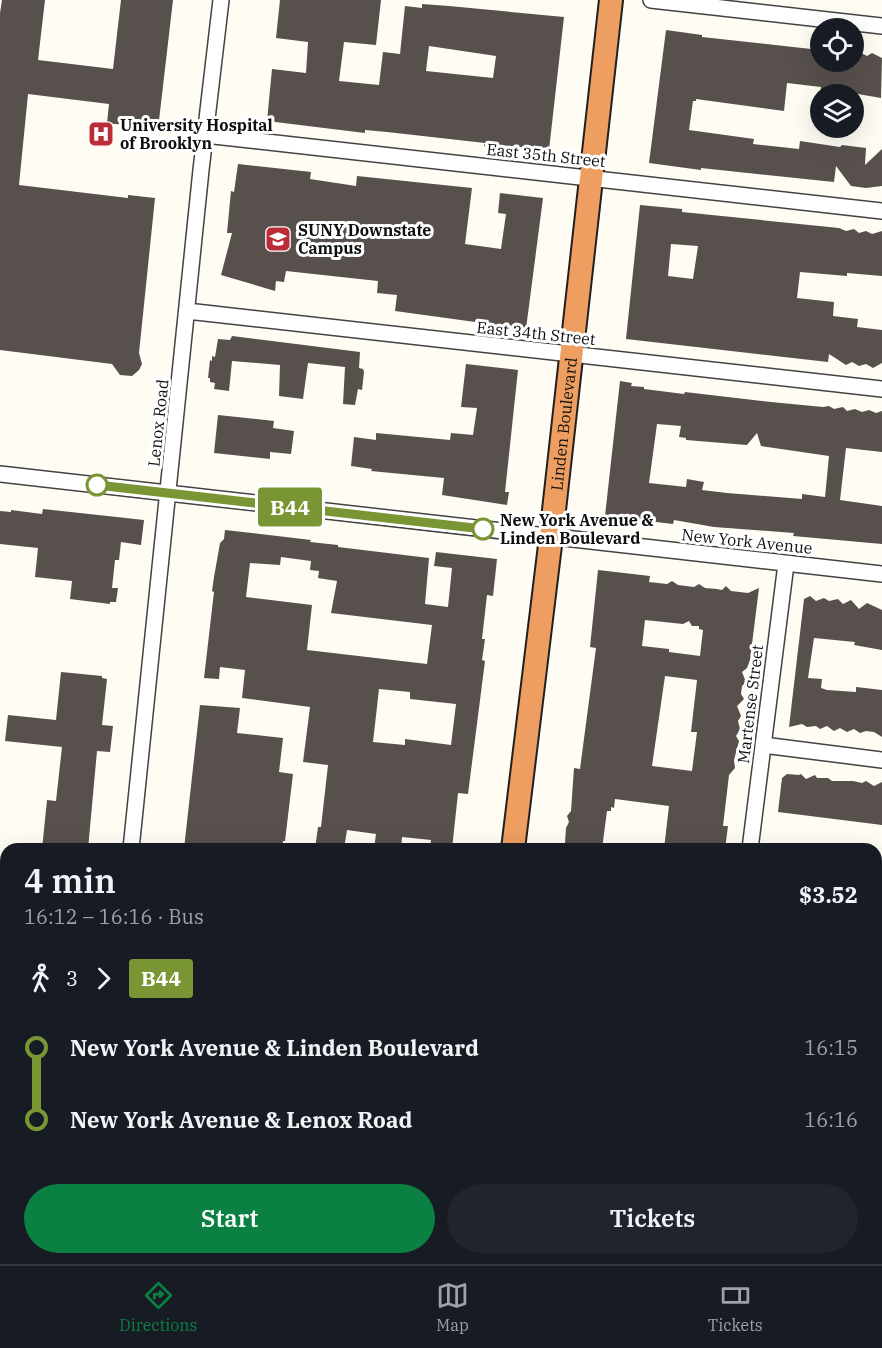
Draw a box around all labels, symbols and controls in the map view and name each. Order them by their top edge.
map controls [810,18,864,138]
button: locate [810,18,864,72]
button: layers [810,84,864,138]
place label: University Hospital of Brooklyn [120,115,273,153]
hospital icon: University Hospital of Brooklyn [86,119,116,149]
street label: East 35th Street [486,139,607,171]
place label: SUNY Downstate Campus [298,220,431,258]
school or university icon: SUNY Downstate Campus [263,224,293,254]
street label: East 34th Street [476,317,597,349]
street label: Linden Boulevard [546,356,581,492]
street label: Lenox Road [143,378,173,468]
unlabelled marker [86,474,108,496]
line badge: B44 [256,488,324,526]
text: B44 [270,493,310,521]
place label: New York Avenue & Linden Boulevard [500,510,654,548]
marker: New York Avenue & Linden Boulevard [472,518,494,540]
street label: New York Avenue [681,524,813,558]
street label: Martense Street [733,643,767,764]
text: 4 min [24,859,116,902]
text: $3.52 [799,880,858,909]
text: 16:12 – 16:16 · Bus [24,903,204,930]
icon: walk [24,962,57,995]
icon: forward [87,962,120,995]
text: B44 [141,964,181,992]
text: 3 [66,965,78,992]
text: New York Avenue & Linden Boulevard [70,1033,479,1062]
text: 16:15 [804,1034,858,1061]
text: New York Avenue & Lenox Road [70,1105,412,1134]
text: 16:16 [804,1106,858,1133]
button: Start [24,1184,435,1253]
button: Tickets [447,1184,858,1253]
tab: Directions [119,1279,197,1335]
tab: Map [436,1279,469,1335]
tab: Tickets [708,1279,763,1335]

